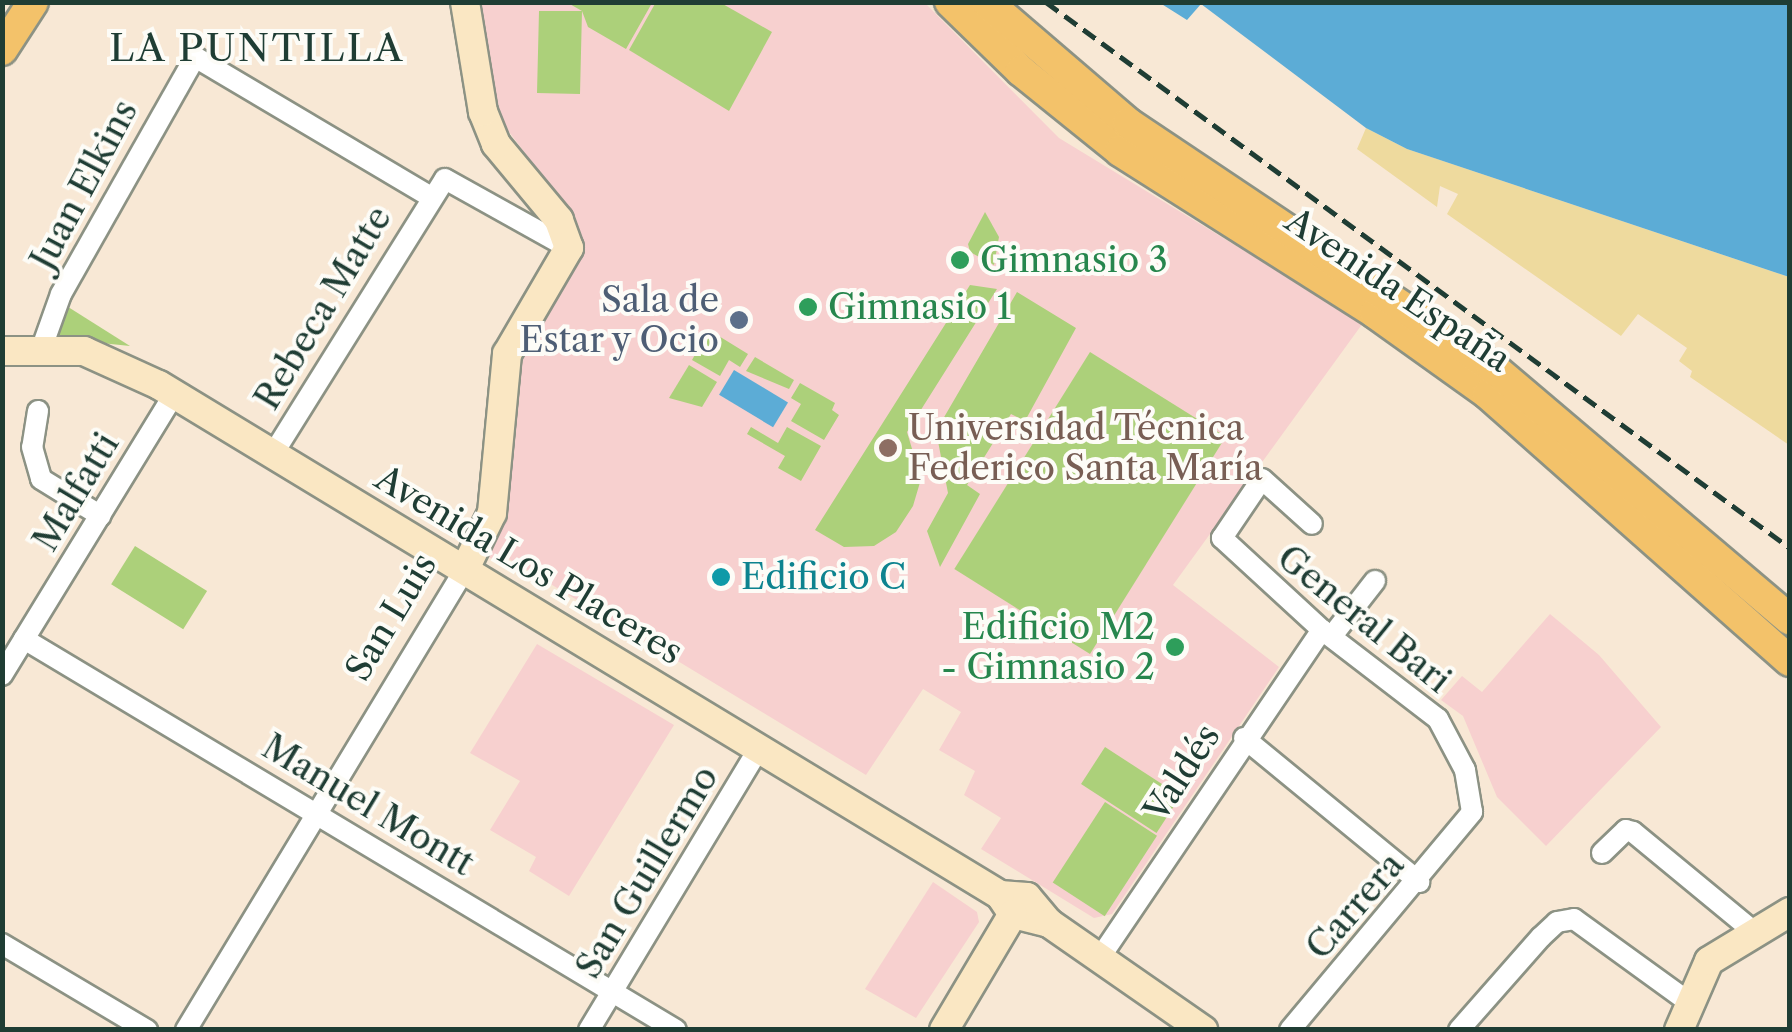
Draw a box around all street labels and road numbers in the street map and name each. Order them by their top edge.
street label: Juan Elkins [22,93,146,277]
street label: Rebeca Matte [246,199,400,417]
street label: Avenida España [1277,199,1519,381]
street label: Malfatti [24,425,128,559]
street label: Avenida Los Placeres [368,457,690,673]
street label: General Bari [1269,536,1459,702]
street label: San Luis [337,546,445,688]
street label: Valdés [1135,717,1229,829]
street label: Manuel Montt [255,725,481,885]
street label: San Guillermo [567,758,727,986]
street label: Carrera [1297,844,1413,968]

